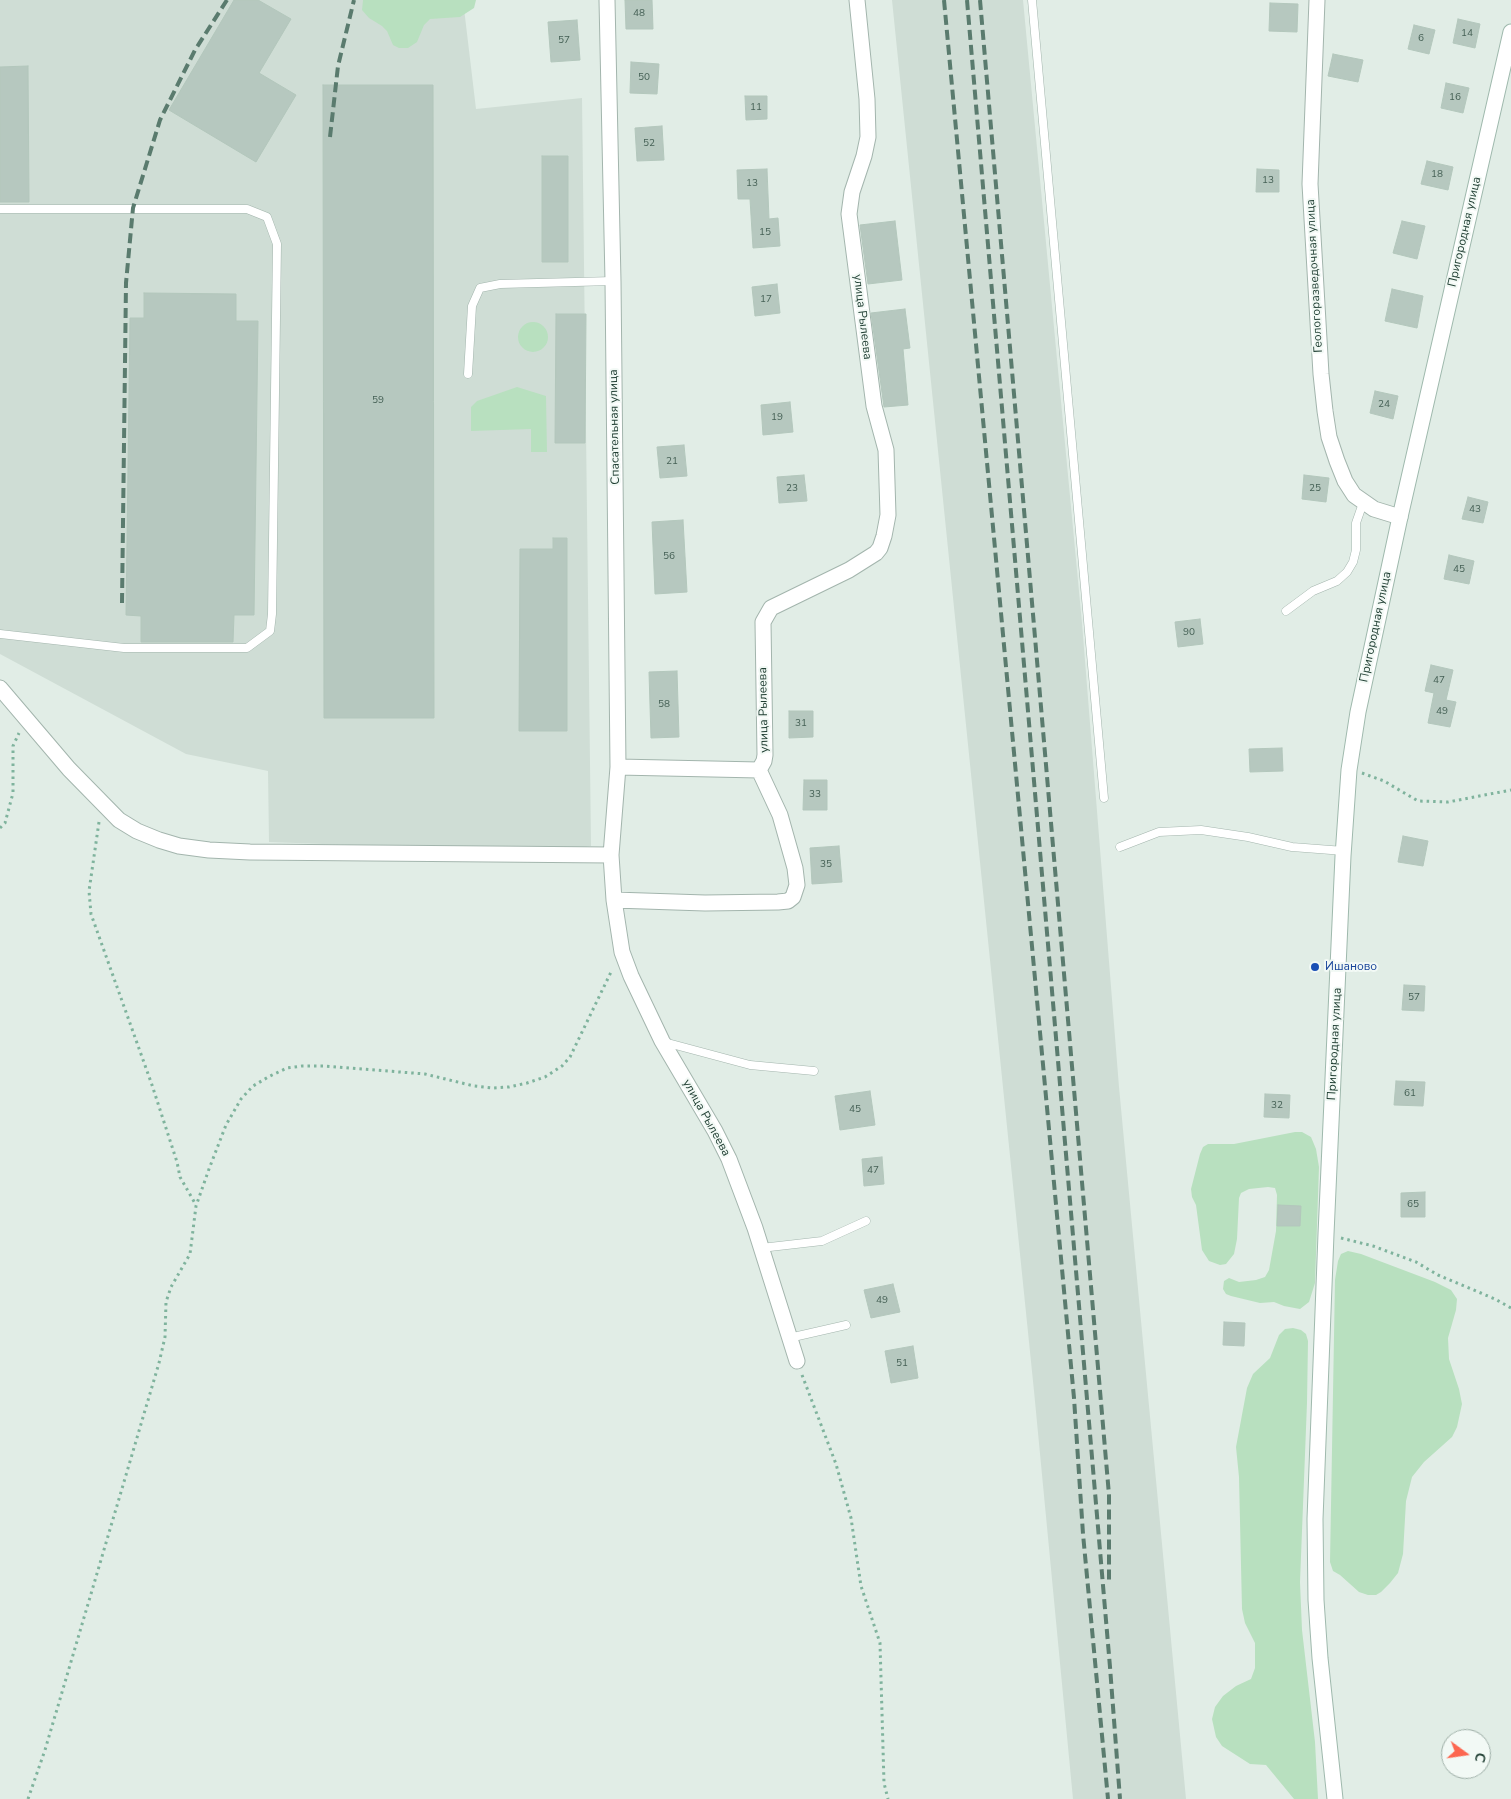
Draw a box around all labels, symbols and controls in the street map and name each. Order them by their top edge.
house number: 48 [633,8,645,20]
house number: 14 [1461,28,1473,40]
house number: 6 [1418,33,1424,45]
house number: 57 [558,35,570,47]
house number: 50 [638,72,650,84]
house number: 16 [1449,92,1461,104]
house number: 11 [750,102,762,114]
house number: 52 [643,138,655,150]
house number: 18 [1431,169,1443,181]
house number: 13 [1262,175,1274,187]
street label: Пригородная улица [1445,175,1485,289]
house number: 13 [746,178,758,190]
street label: Геологоразведочная улица [1304,199,1326,353]
house number: 15 [759,227,771,239]
street label: улица Рылеева [850,274,874,360]
house number: 17 [760,294,772,306]
street label: Спасательная улица [607,369,623,485]
house number: 59 [372,395,384,407]
house number: 24 [1378,399,1390,411]
house number: 19 [771,412,783,424]
house number: 21 [666,456,678,468]
house number: 23 [786,483,798,495]
house number: 25 [1309,483,1321,495]
house number: 43 [1469,504,1481,516]
house number: 56 [663,551,675,563]
house number: 45 [1453,564,1465,576]
street label: Пригородная улица [1357,570,1395,684]
house number: 90 [1183,627,1195,639]
street label: улица Рылеева [756,667,772,753]
house number: 47 [1433,675,1445,687]
house number: 58 [658,699,670,711]
house number: 49 [1436,706,1448,718]
house number: 31 [795,718,807,730]
house number: 33 [809,789,821,801]
house number: 35 [820,859,832,871]
place label: Ишаново [1325,960,1377,974]
marker: Ишаново [1309,961,1321,973]
street label: Пригородная улица [1325,987,1345,1101]
house number: 57 [1408,992,1420,1004]
street label: улица Рылеева [679,1077,733,1159]
house number: 61 [1404,1088,1416,1100]
house number: 32 [1271,1100,1283,1112]
house number: 45 [849,1104,861,1116]
house number: 47 [867,1165,879,1177]
house number: 65 [1407,1199,1419,1211]
house number: 49 [876,1295,888,1307]
house number: 51 [896,1358,908,1370]
north arrow [1441,1729,1491,1779]
text: С [1470,1751,1490,1764]

